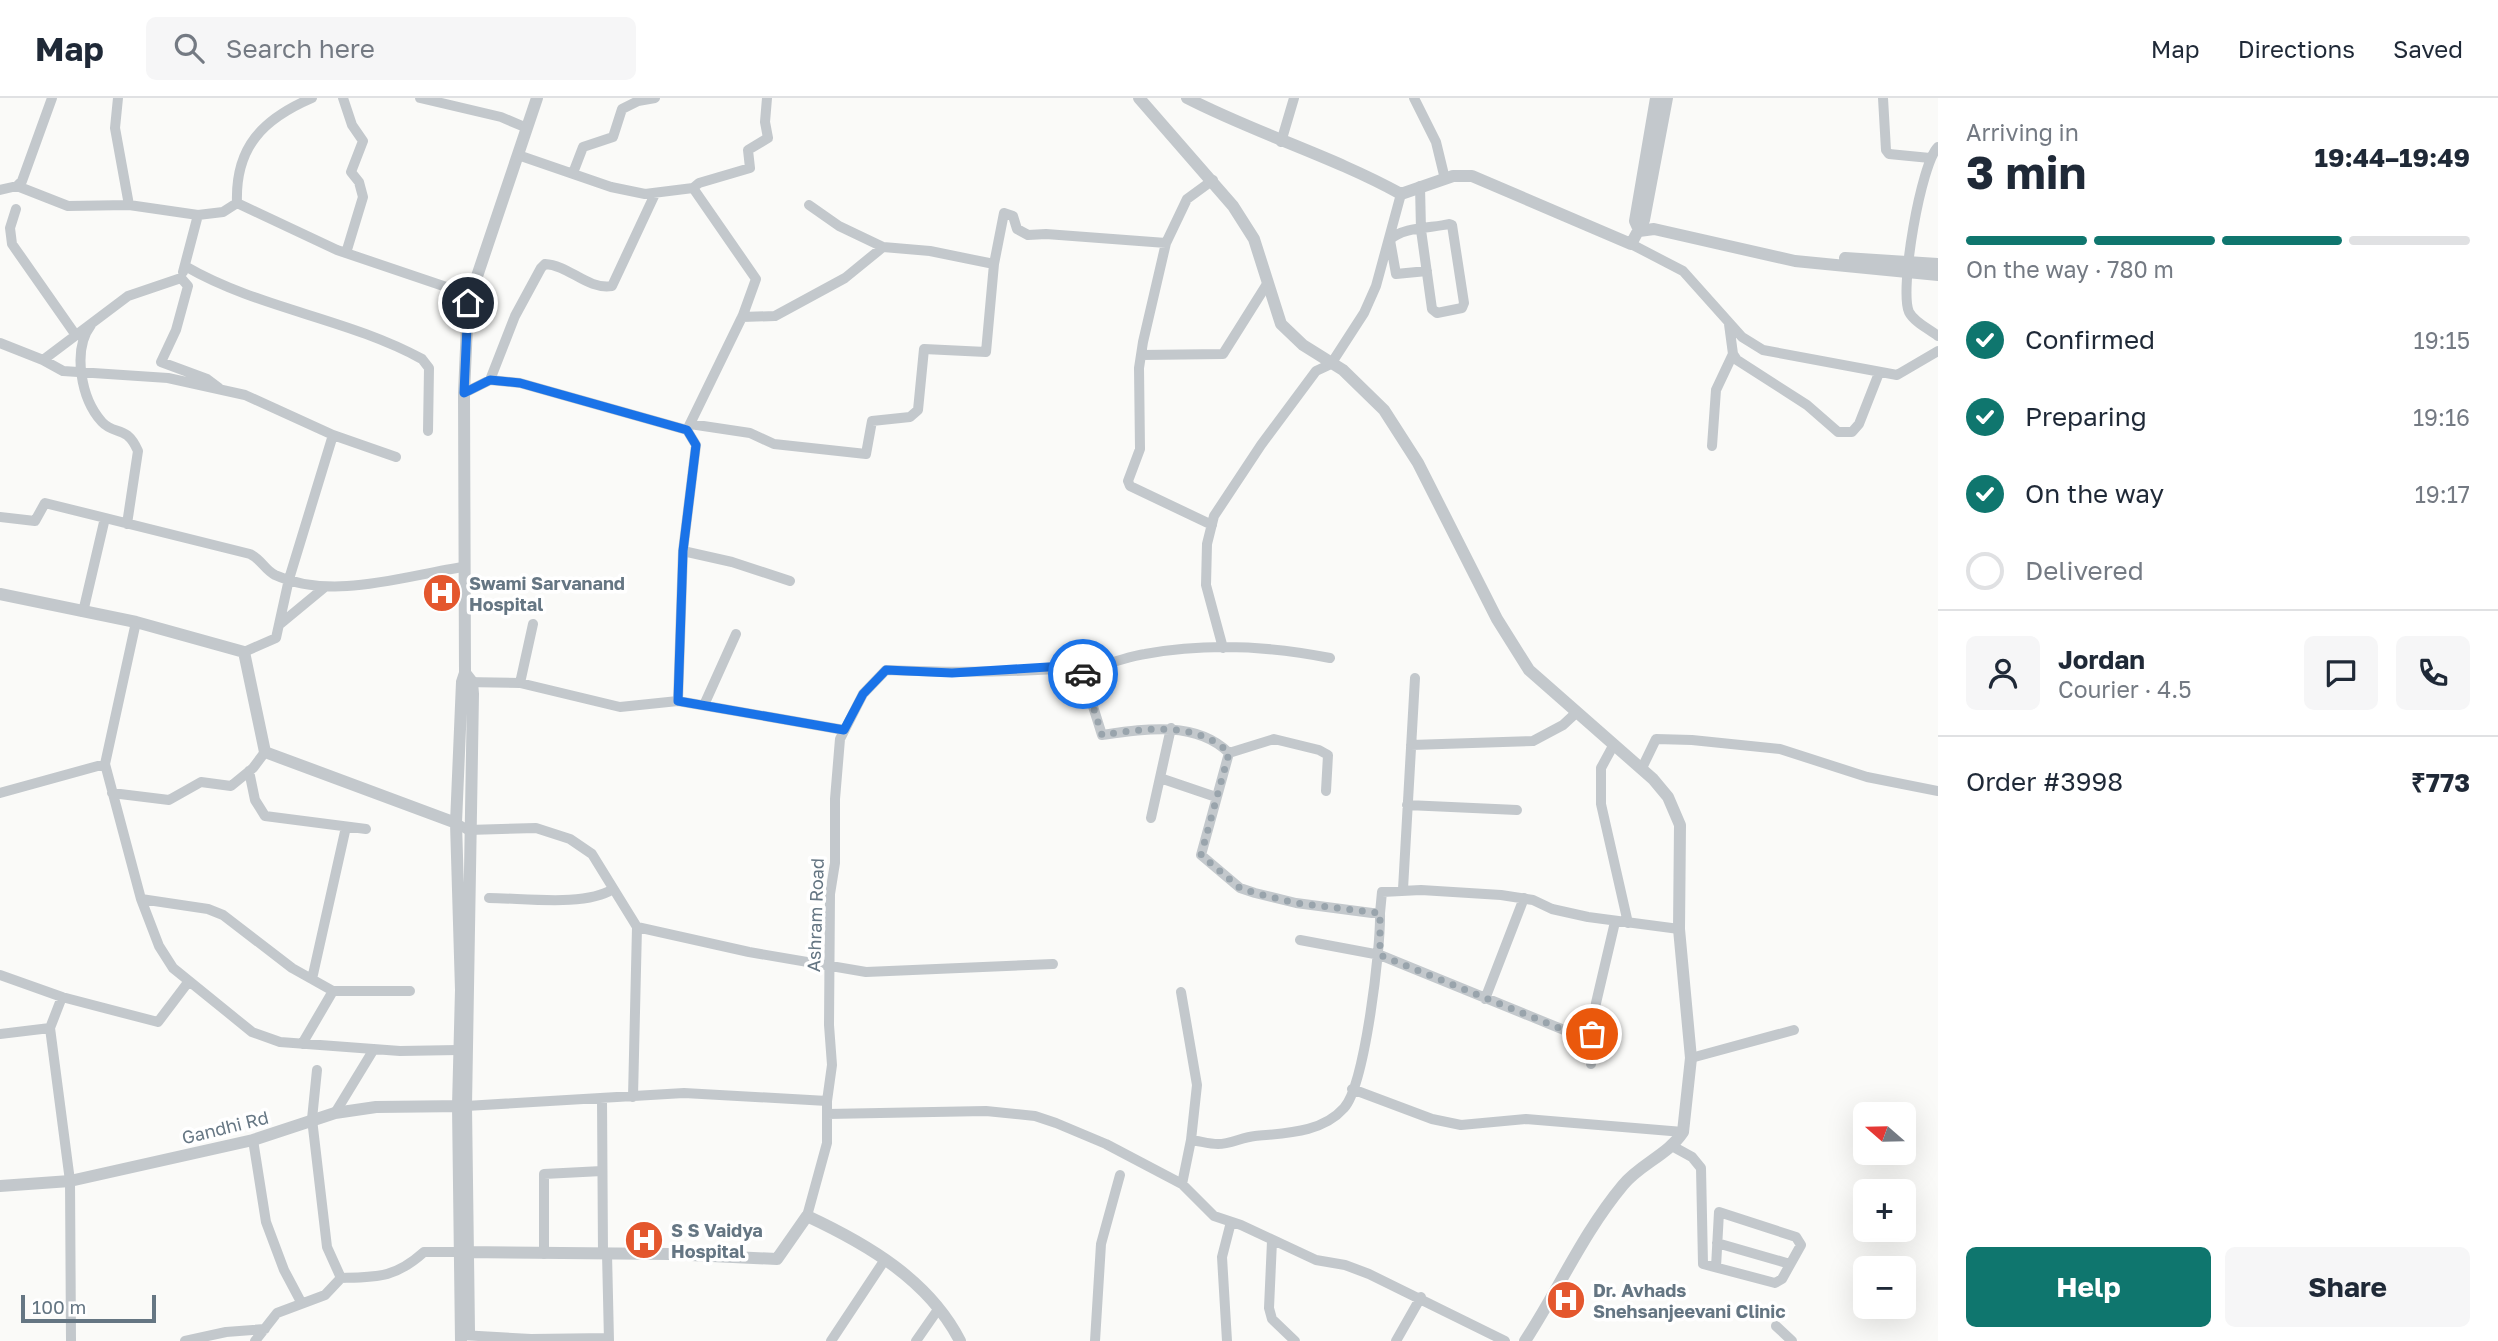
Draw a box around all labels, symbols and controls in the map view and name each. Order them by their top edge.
search box [146,17,636,80]
text: Map [35,29,104,68]
icon: search [170,29,208,67]
text: Search here [226,33,375,64]
text: Map [2151,34,2200,63]
text: Directions [2238,34,2355,63]
text: Saved [2393,34,2463,63]
text: Arriving in [1966,118,2079,146]
text: 19:44–19:49 [2315,142,2470,173]
text: 3 min [1966,144,2086,199]
text: On the way · 780 m [1966,255,2174,283]
pin [438,273,498,333]
icon: home [449,284,487,322]
icon: check [1966,321,2004,359]
text: Confirmed [2025,324,2155,355]
text: 19:15 [2414,326,2470,354]
icon: check [1966,398,2004,436]
text: Preparing [2025,401,2147,432]
text: 19:16 [2413,403,2470,431]
icon: check [1966,475,2004,513]
text: On the way [2025,478,2164,509]
text: 19:17 [2415,480,2470,508]
text: Delivered [2025,555,2144,586]
hospital icon: Swami Sarvanand Hospital [421,572,463,614]
place label: Swami Sarvanand Hospital [469,572,625,615]
button: person [1966,636,2040,710]
button: chat [2304,636,2378,710]
button: phone [2396,636,2470,710]
courier [1048,639,1118,709]
text: Jordan [2058,644,2145,675]
icon: car [1064,655,1102,693]
text: Courier · 4.5 [2058,675,2191,703]
text: Order #3998 [1966,766,2123,797]
text: ₹773 [2411,767,2470,798]
street label: Ashram Road [802,858,828,972]
pin [1562,1004,1622,1064]
icon: bag [1573,1015,1611,1053]
north arrow [1853,1102,1916,1166]
map controls [1853,1102,1916,1319]
street label: Gandhi Rd [179,1106,271,1148]
button: + [1853,1179,1916,1242]
hospital icon: S S Vaidya Hospital [623,1219,665,1261]
place label: S S Vaidya Hospital [671,1219,763,1262]
button: Help [1966,1247,2211,1327]
button: Share [2225,1247,2470,1327]
button: − [1853,1256,1916,1319]
hospital icon: Dr. Avhads Snehsanjeevani Clinic [1545,1279,1587,1321]
place label: Dr. Avhads Snehsanjeevani Clinic [1593,1279,1786,1322]
scale bar [21,1292,156,1324]
text: 100 m [32,1295,86,1318]

